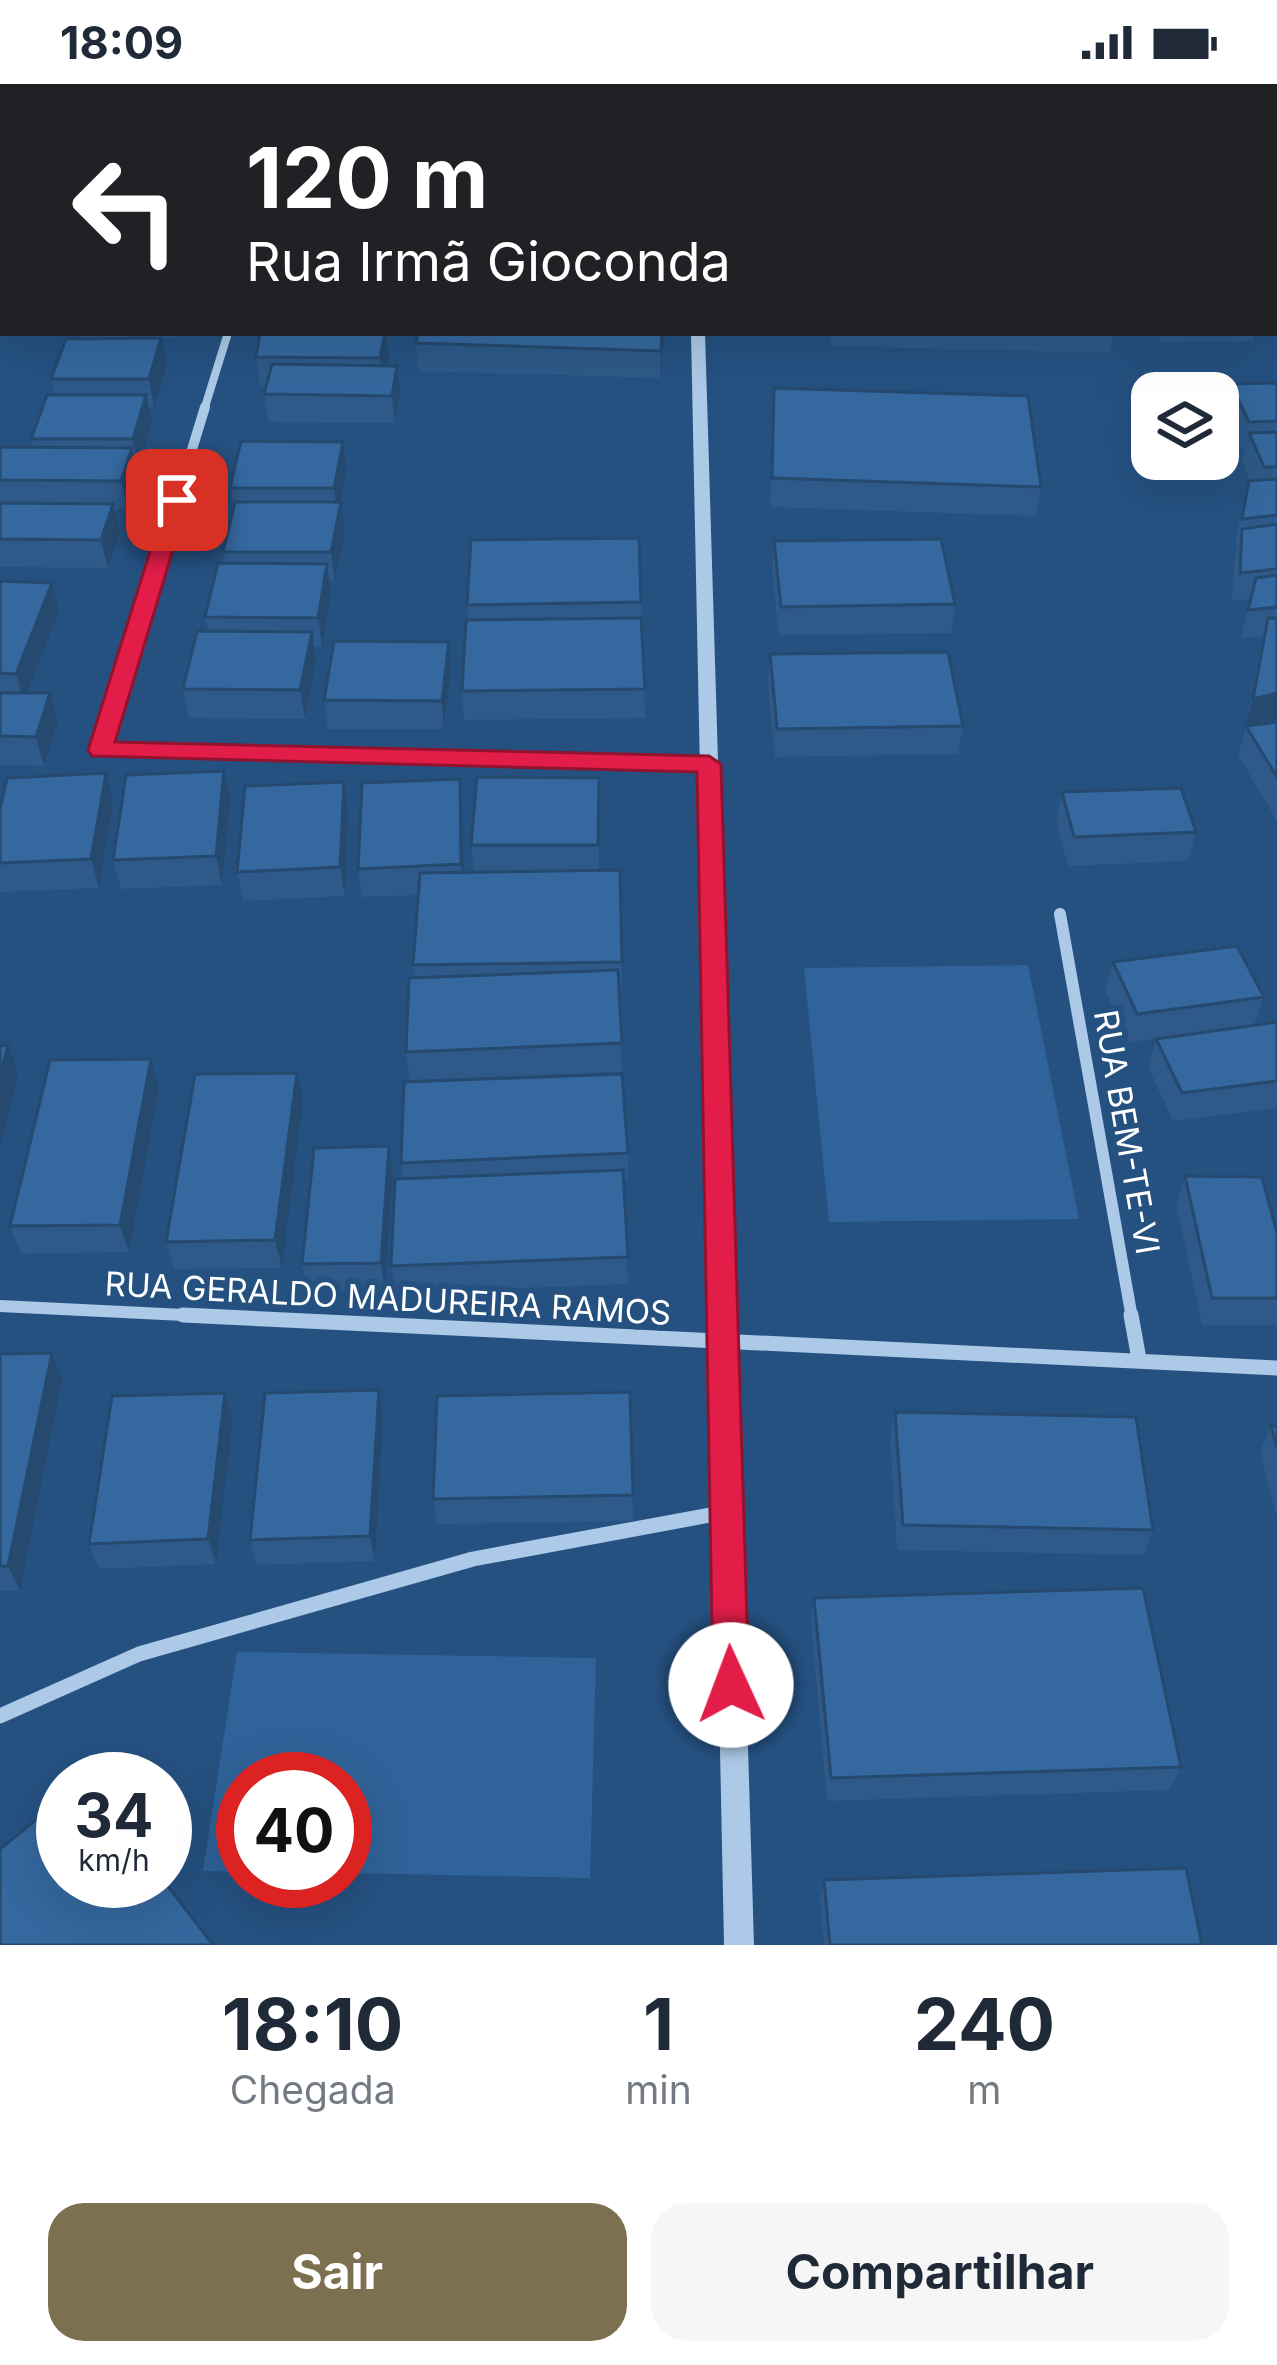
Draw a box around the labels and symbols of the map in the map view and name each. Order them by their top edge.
pin [126,449,228,551]
street label: RUA BEM-TE-VI [1086,1007,1168,1257]
street label: RUA GERALDO MADUREIRA RAMOS [104,1263,672,1333]
position arrow [668,1622,794,1748]
speed limit sign: 40 [216,1752,372,1908]

